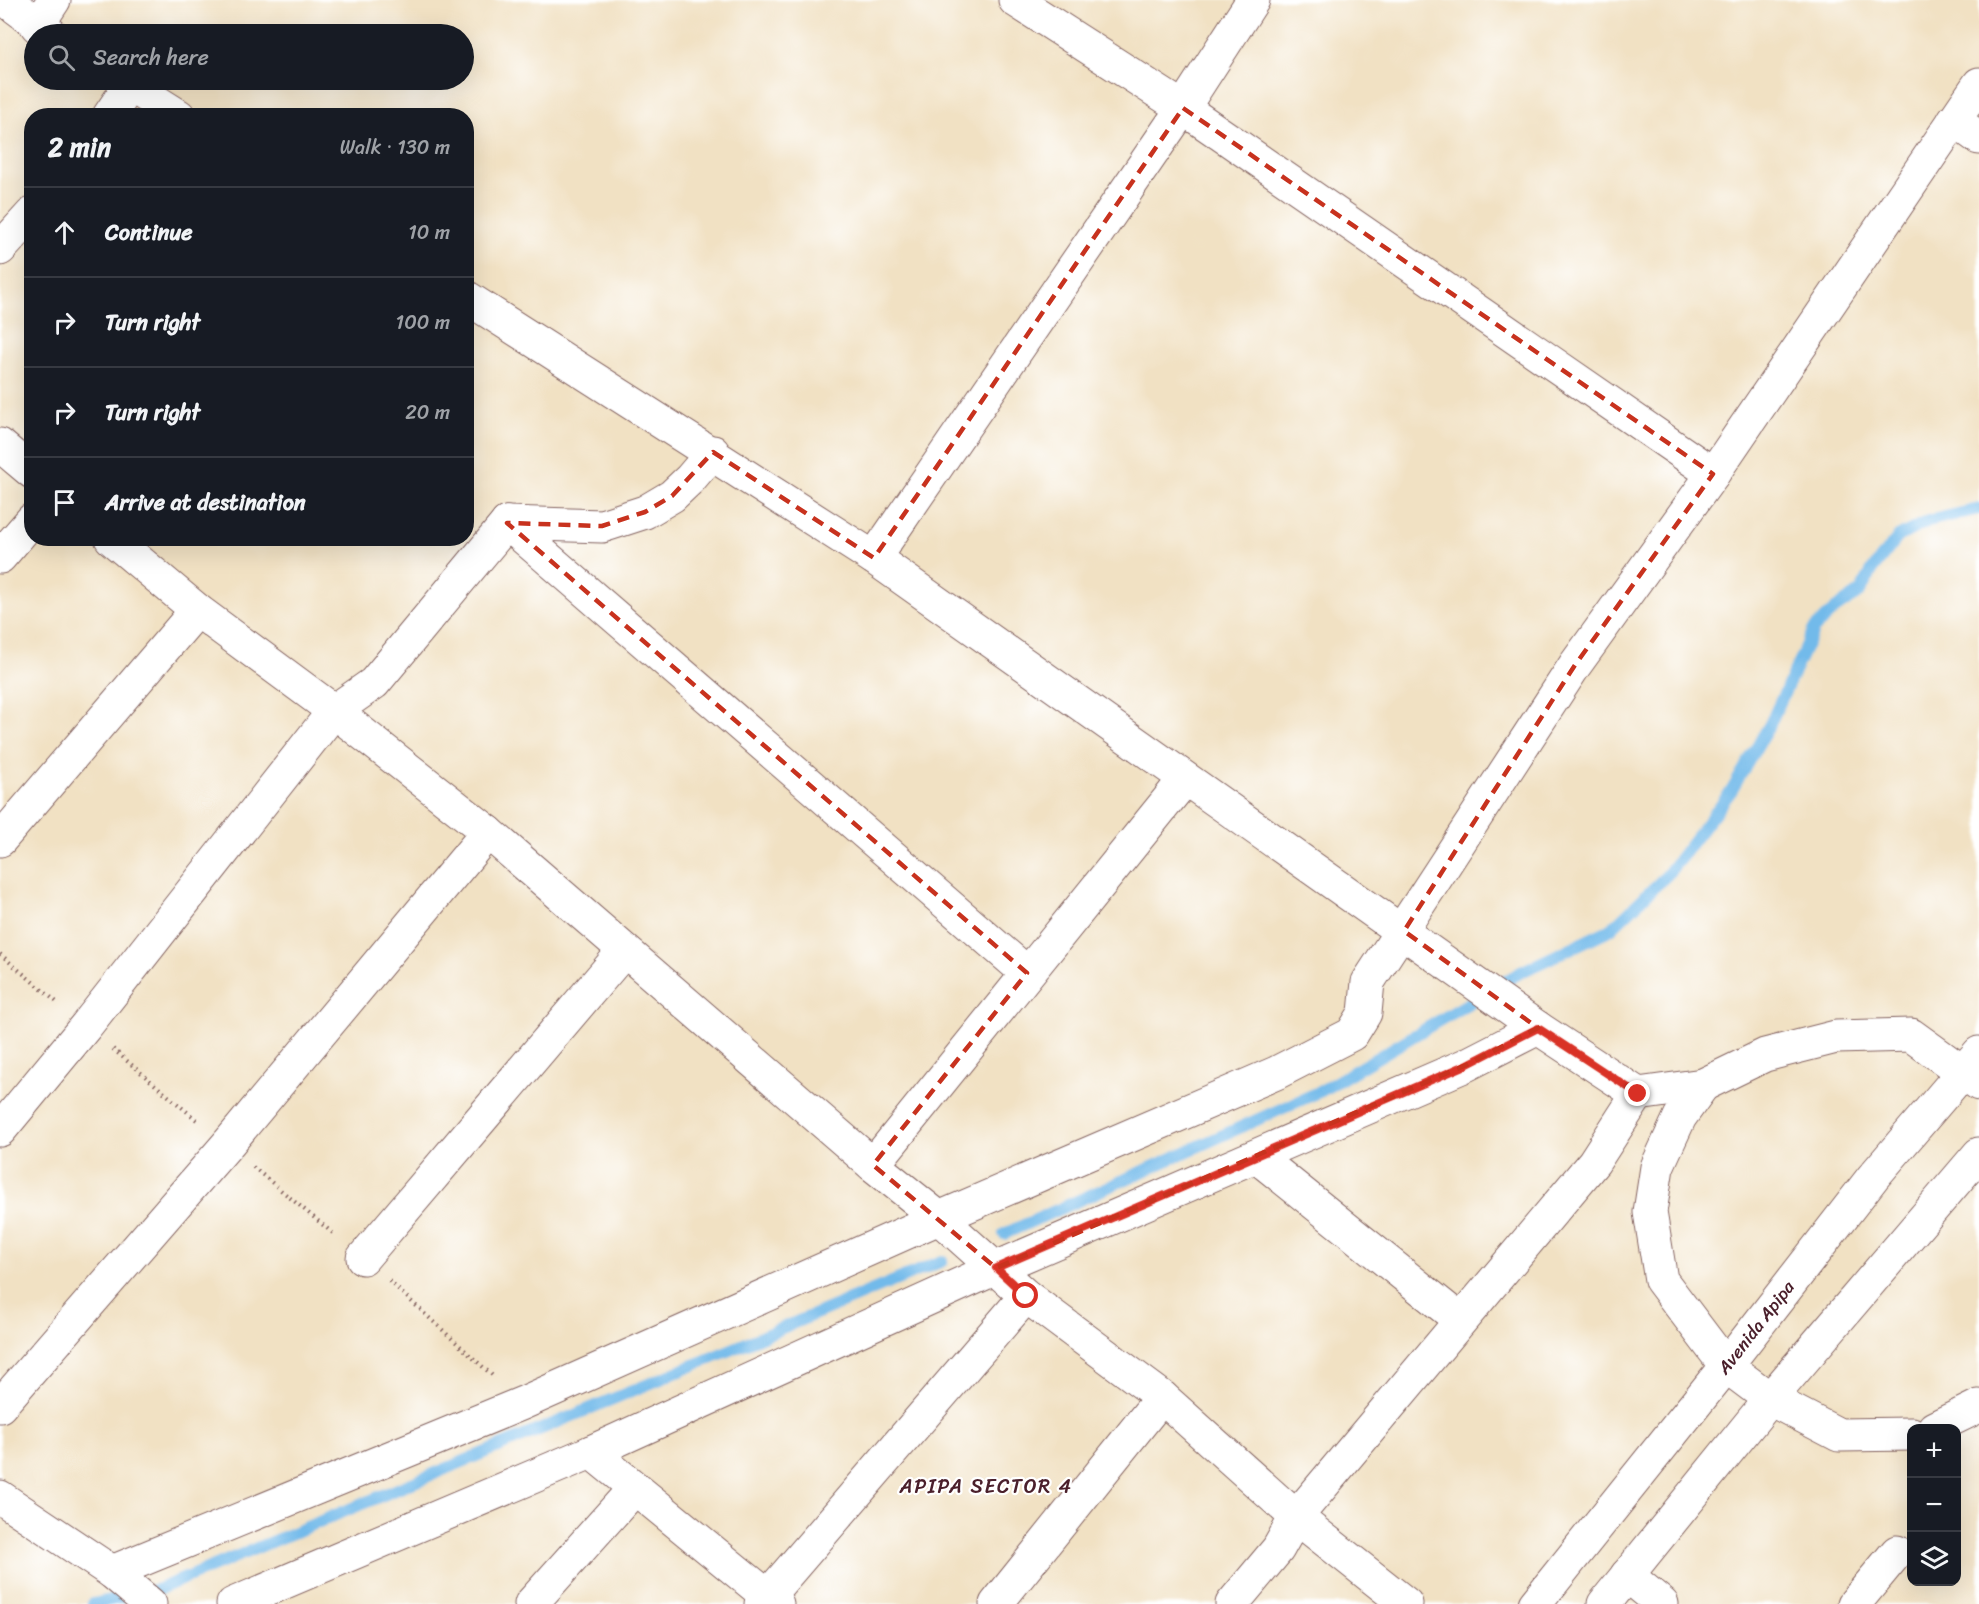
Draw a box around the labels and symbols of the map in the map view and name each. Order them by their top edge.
route end [1624,1080,1650,1106]
street label: Avenida Apipa [1708,1273,1804,1382]
route start [1012,1282,1038,1308]
district label: APIPA SECTOR 4 [899,1469,1072,1504]

